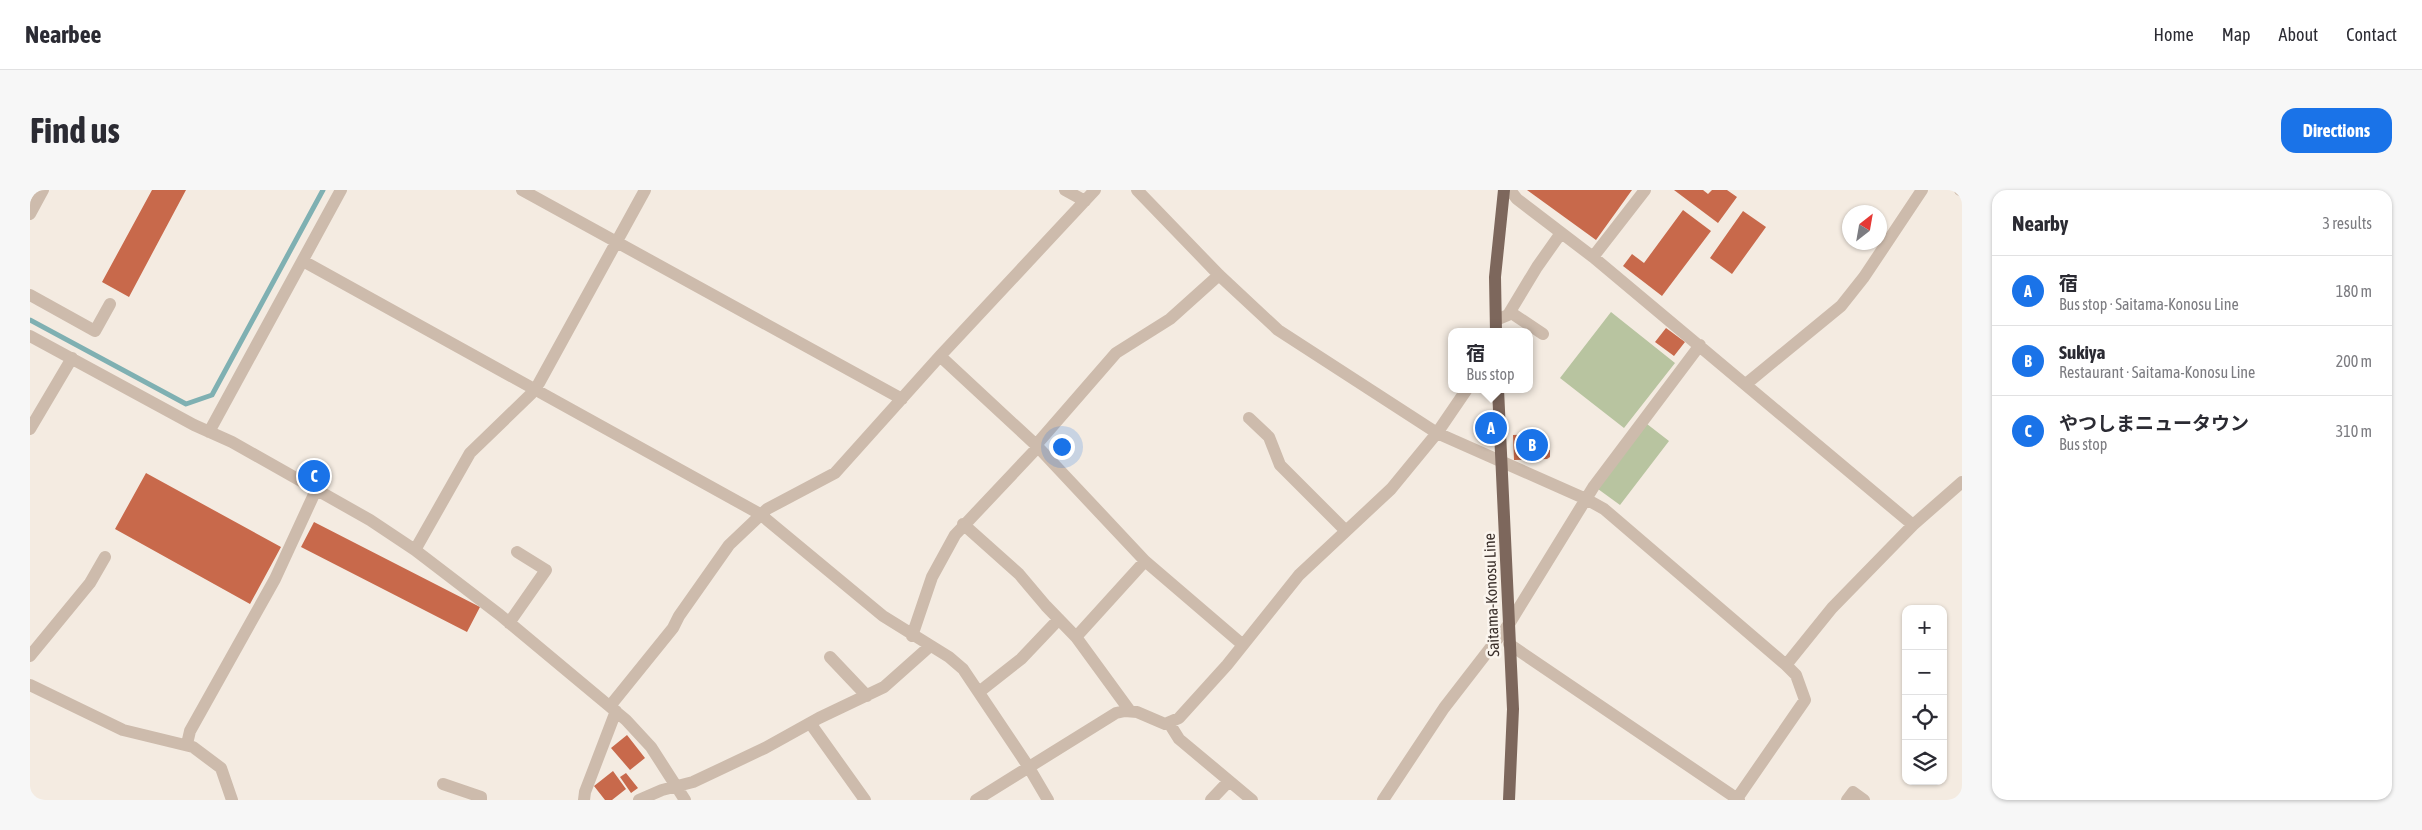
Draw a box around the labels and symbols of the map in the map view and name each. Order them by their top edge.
north arrow [1842,205,1887,250]
pin: A [1475,409,1507,447]
pin: B [1516,426,1548,464]
your location [1049,434,1075,460]
pin: C [298,457,330,495]
street label: Saitama-Konosu Line [1480,533,1502,657]

